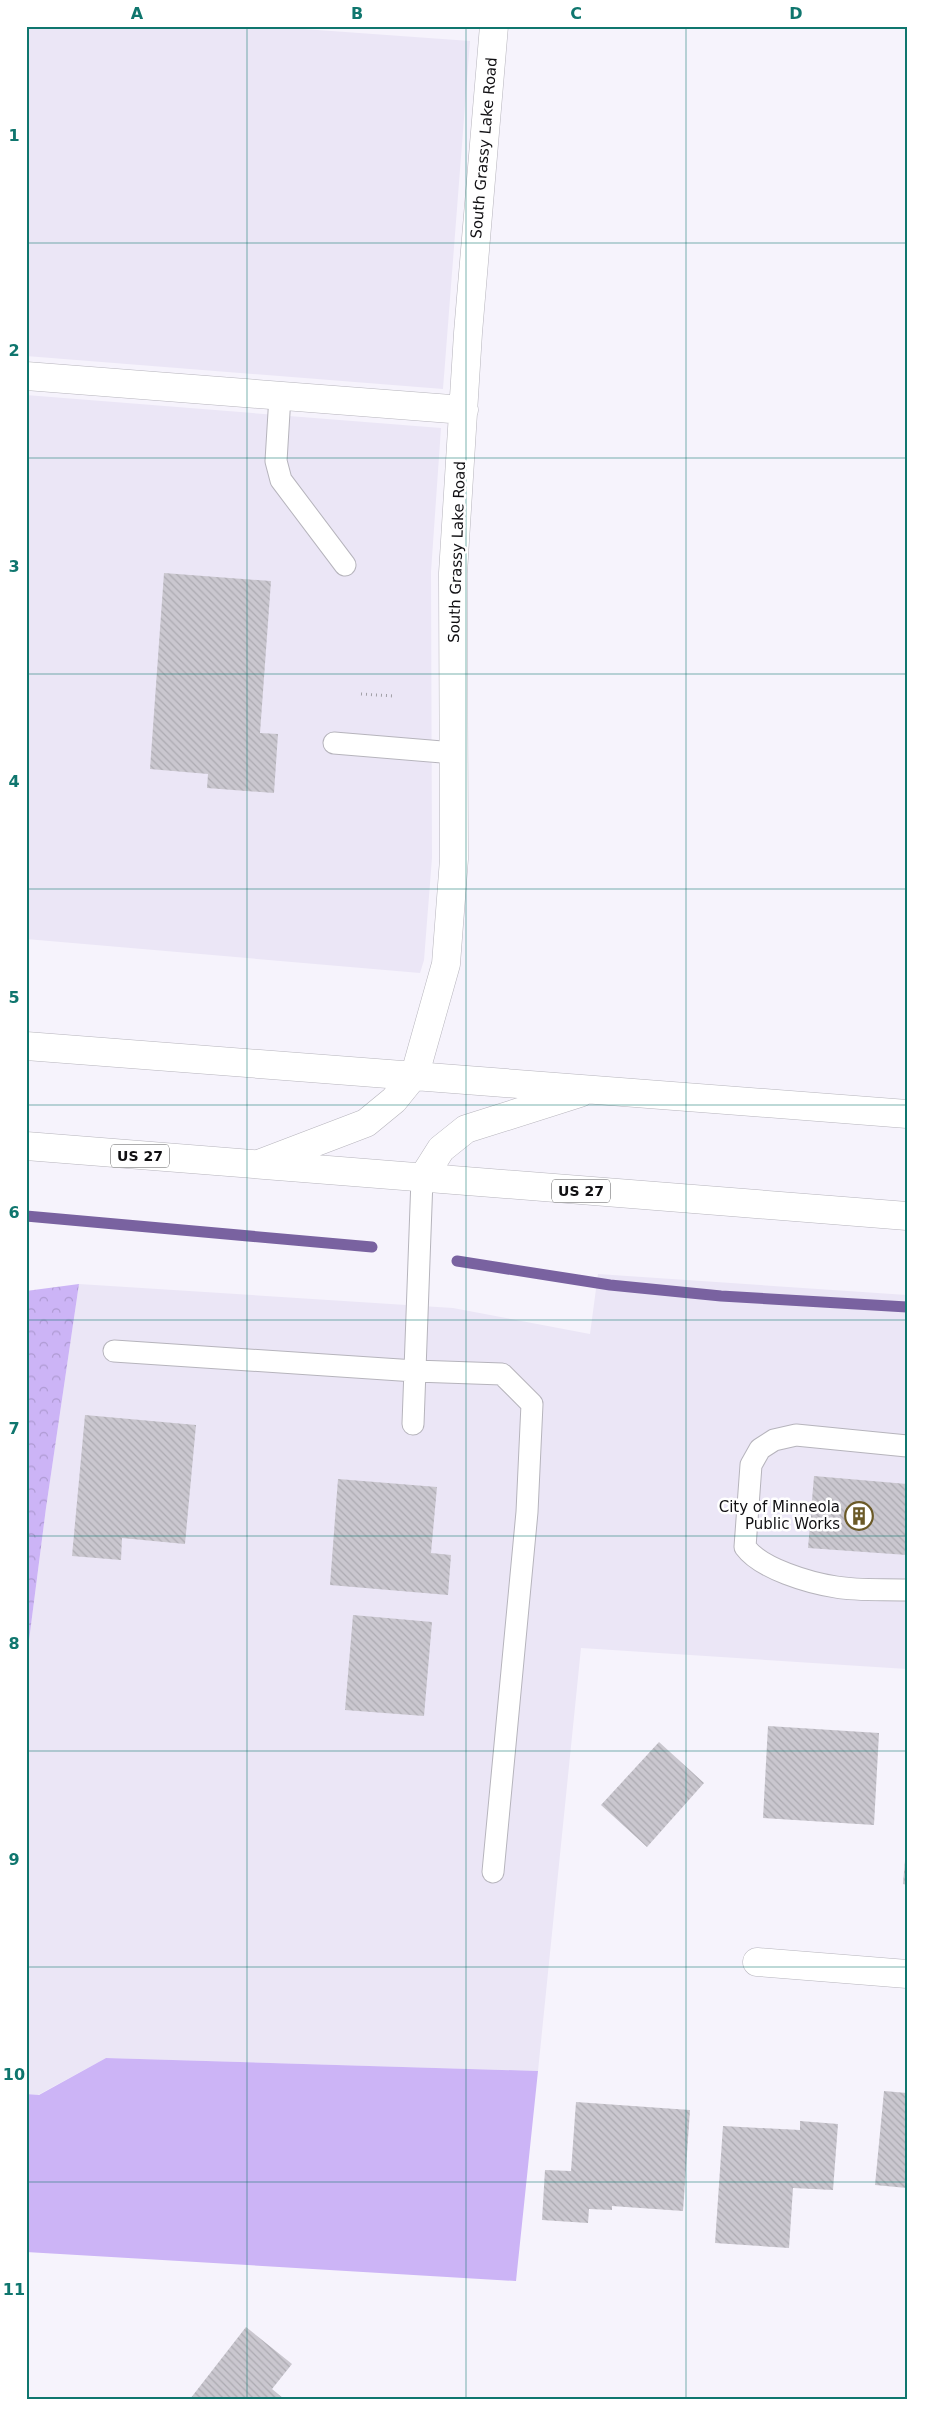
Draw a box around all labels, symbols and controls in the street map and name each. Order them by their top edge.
text: A [131,4,144,23]
text: B [351,4,363,23]
text: C [570,4,582,23]
text: D [789,4,803,23]
street label: South Grassy Lake Road [467,57,501,239]
text: 1 [8,126,20,145]
text: 2 [8,341,20,360]
street label: South Grassy Lake Road [445,461,469,643]
text: 3 [8,557,20,576]
text: 4 [8,772,20,791]
text: 5 [8,988,20,1007]
road number: US 27 [111,1144,169,1168]
road number: US 27 [552,1180,610,1202]
text: 6 [8,1203,20,1222]
text: 7 [8,1419,20,1438]
place label: City of Minneola Public Works [719,1498,840,1533]
building icon: City of Minneola Public Works [844,1501,874,1531]
text: 8 [8,1634,20,1653]
text: 9 [8,1850,20,1869]
text: 10 [3,2065,25,2084]
text: 11 [3,2280,25,2299]

